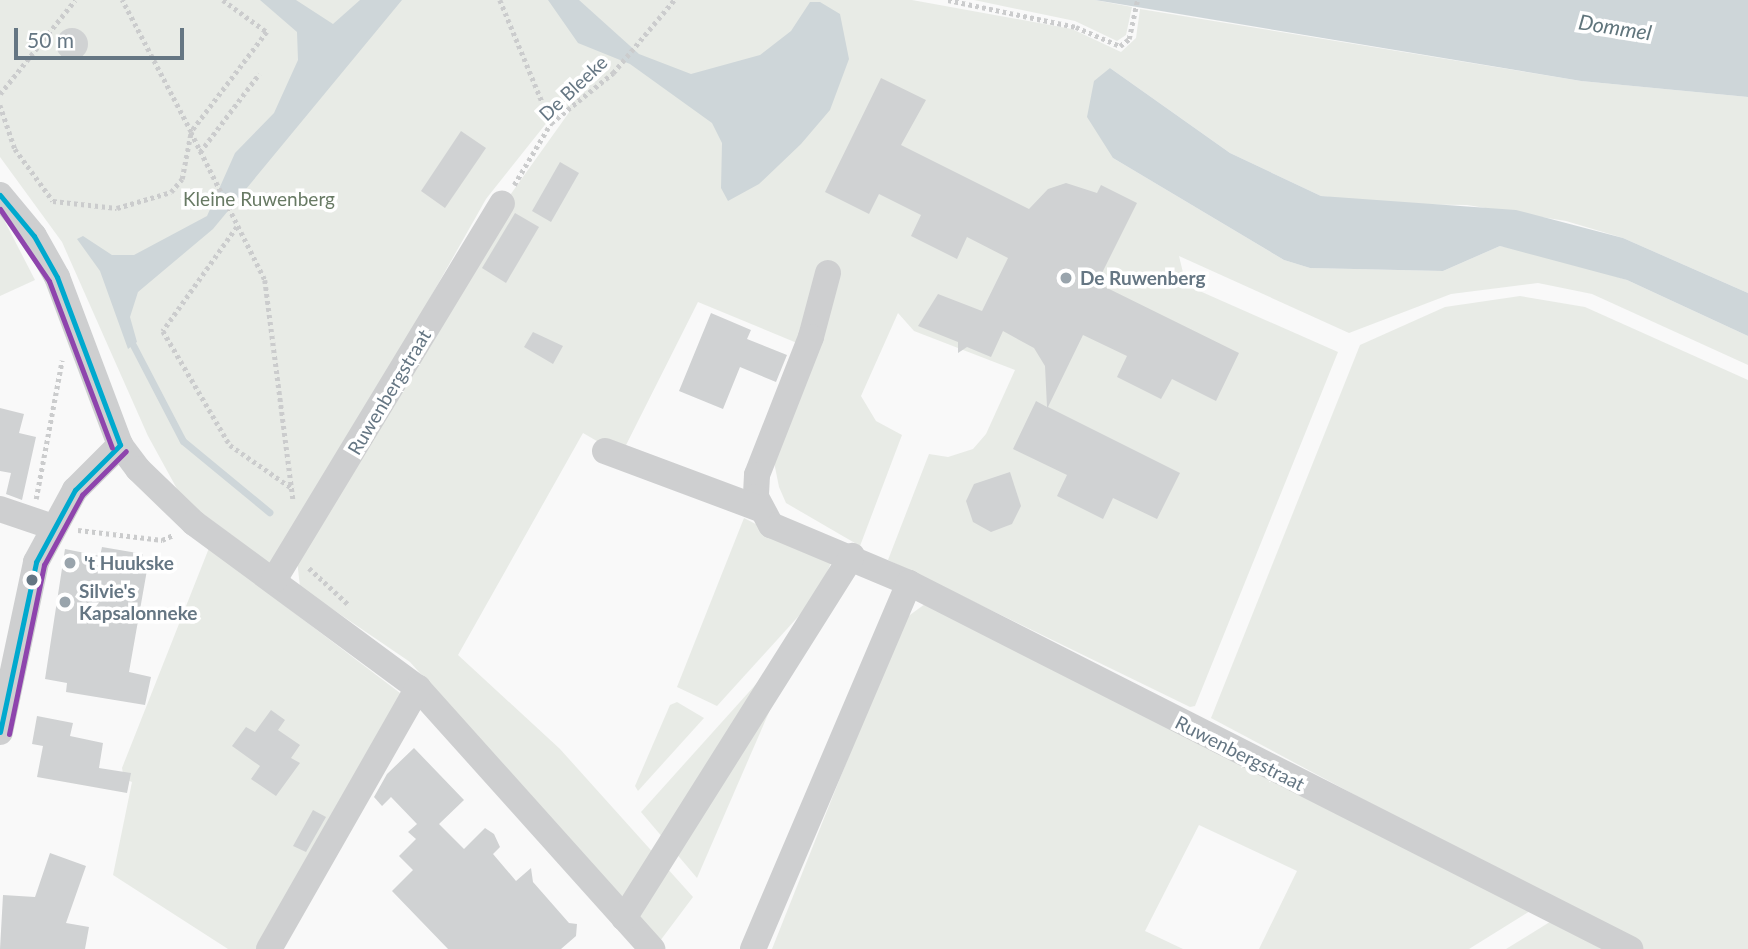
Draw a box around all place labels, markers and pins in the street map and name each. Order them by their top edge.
place label: De Ruwenberg [1080,267,1206,289]
marker: De Ruwenberg [1058,270,1074,286]
place label: 't Huukske [84,552,174,574]
marker: 't Huukske [62,555,78,571]
unlabelled marker [25,573,39,587]
place label: Silvie's Kapsalonneke [79,580,197,624]
marker: Silvie's Kapsalonneke [57,594,73,610]

